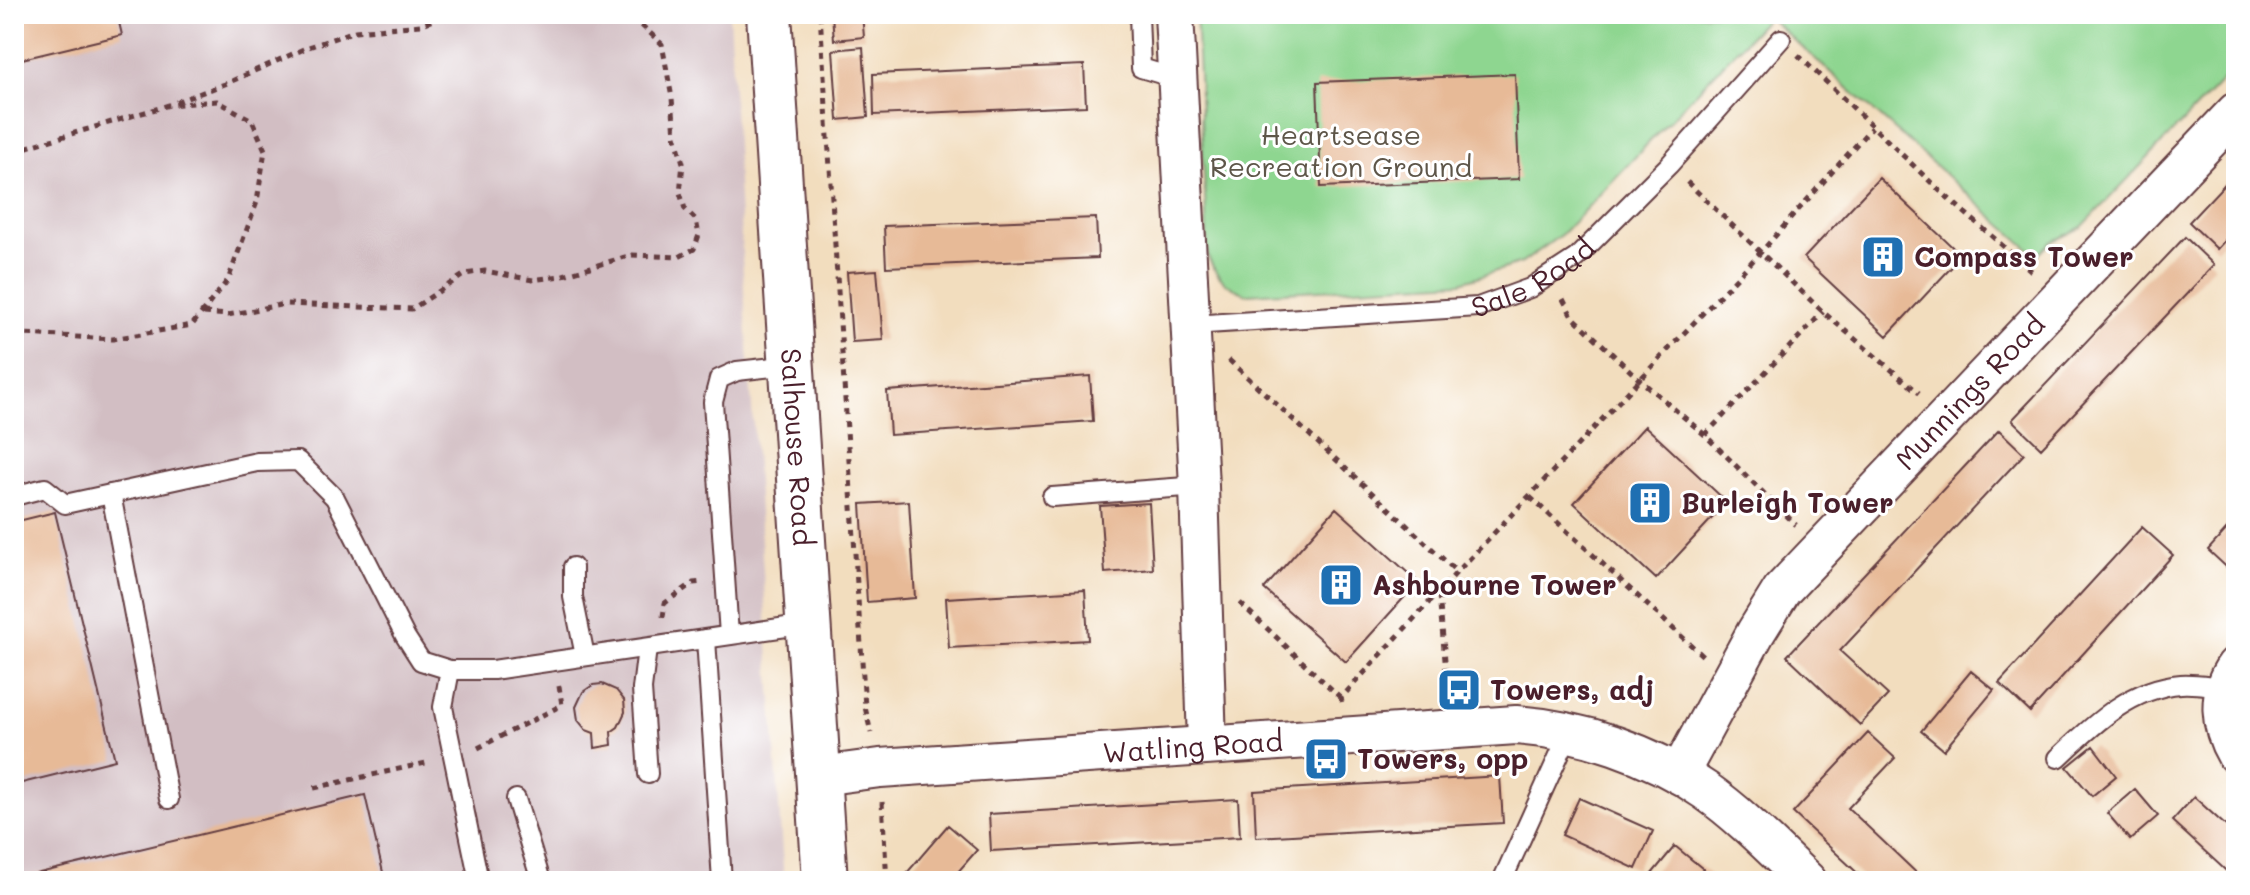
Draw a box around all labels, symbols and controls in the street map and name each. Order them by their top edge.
park label: Heartsease Recreation Ground [1210,116,1472,184]
street label: Sale Road [1466,230,1602,325]
building icon: Compass Tower [1859,233,1907,281]
place label: Compass Tower [1914,238,2134,274]
street label: Munnings Road [1887,306,2052,477]
street label: Salhouse Road [774,347,822,547]
building icon: Burleigh Tower [1626,479,1674,527]
place label: Burleigh Tower [1681,484,1894,520]
building icon: Ashbourne Tower [1317,561,1365,609]
place label: Ashbourne Tower [1372,566,1617,602]
bus stop icon: Towers, adj [1435,666,1483,714]
place label: Towers, adj [1490,671,1655,707]
street label: Watling Road [1101,722,1284,770]
bus stop icon: Towers, opp [1302,735,1350,783]
place label: Towers, opp [1357,740,1528,776]

